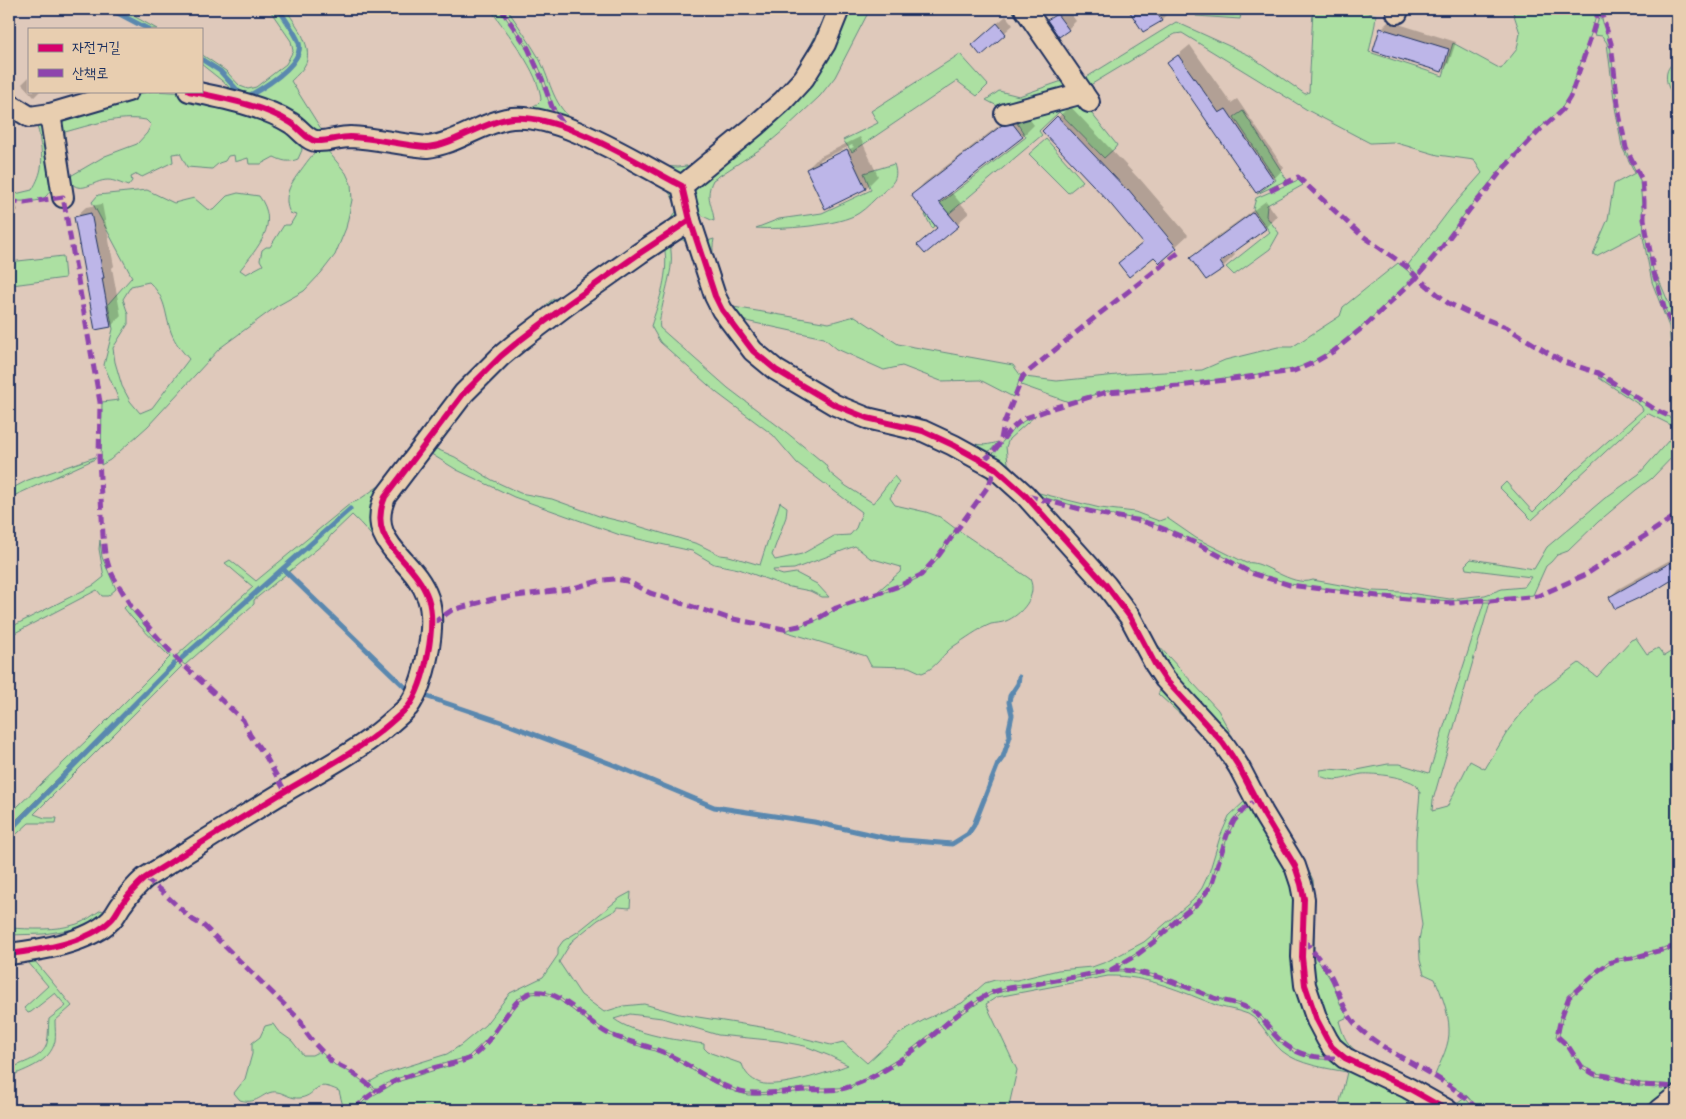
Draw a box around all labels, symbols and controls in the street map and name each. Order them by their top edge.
legend [28,28,202,92]
text: 자전거길 [72,37,120,56]
text: 산책로 [72,63,108,82]

